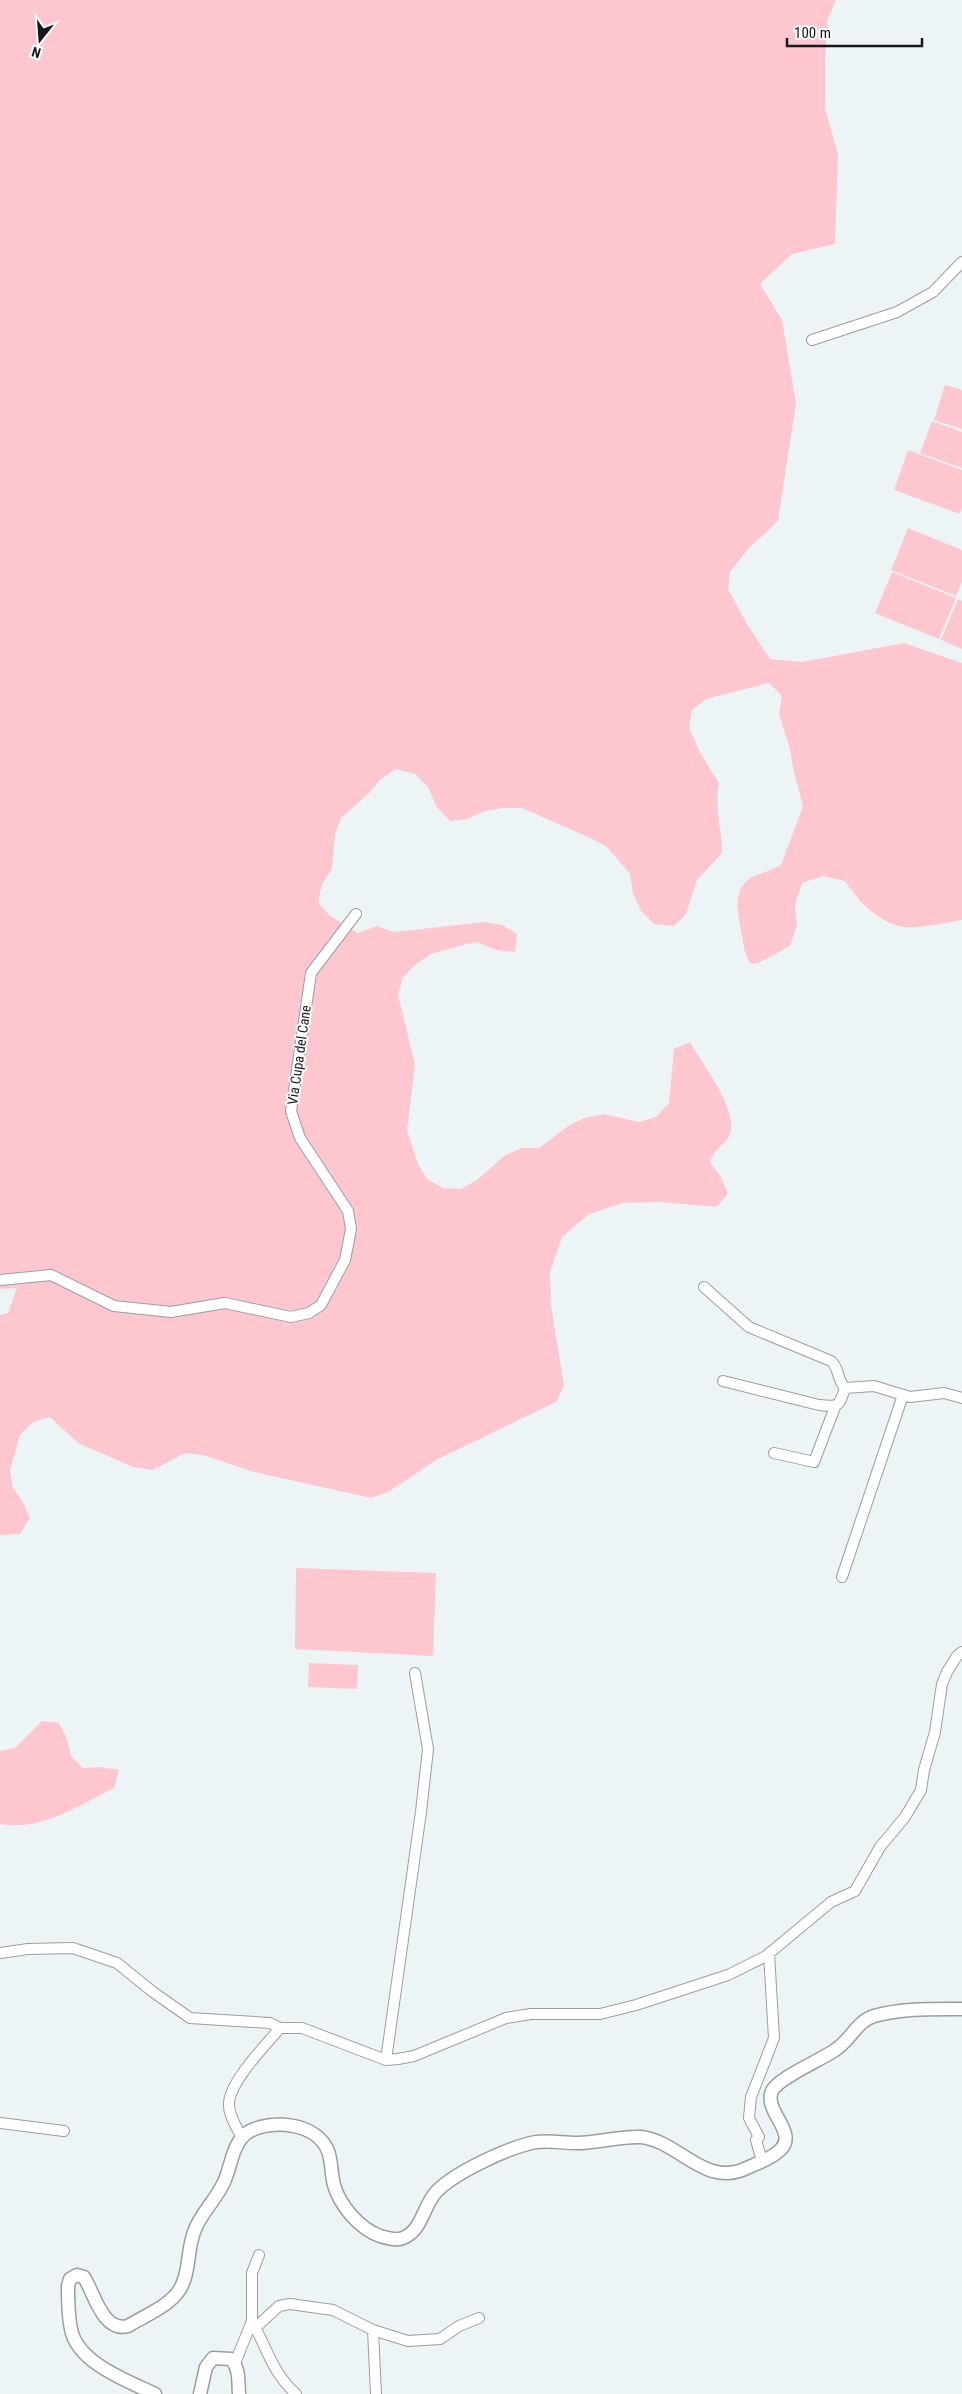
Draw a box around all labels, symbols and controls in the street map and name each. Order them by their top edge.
north arrow [15,15,65,65]
scale bar [787,15,922,47]
text: 100 m [794,24,831,42]
text: N [30,44,43,61]
street label: Via Cupa del Cane [284,1004,314,1106]

